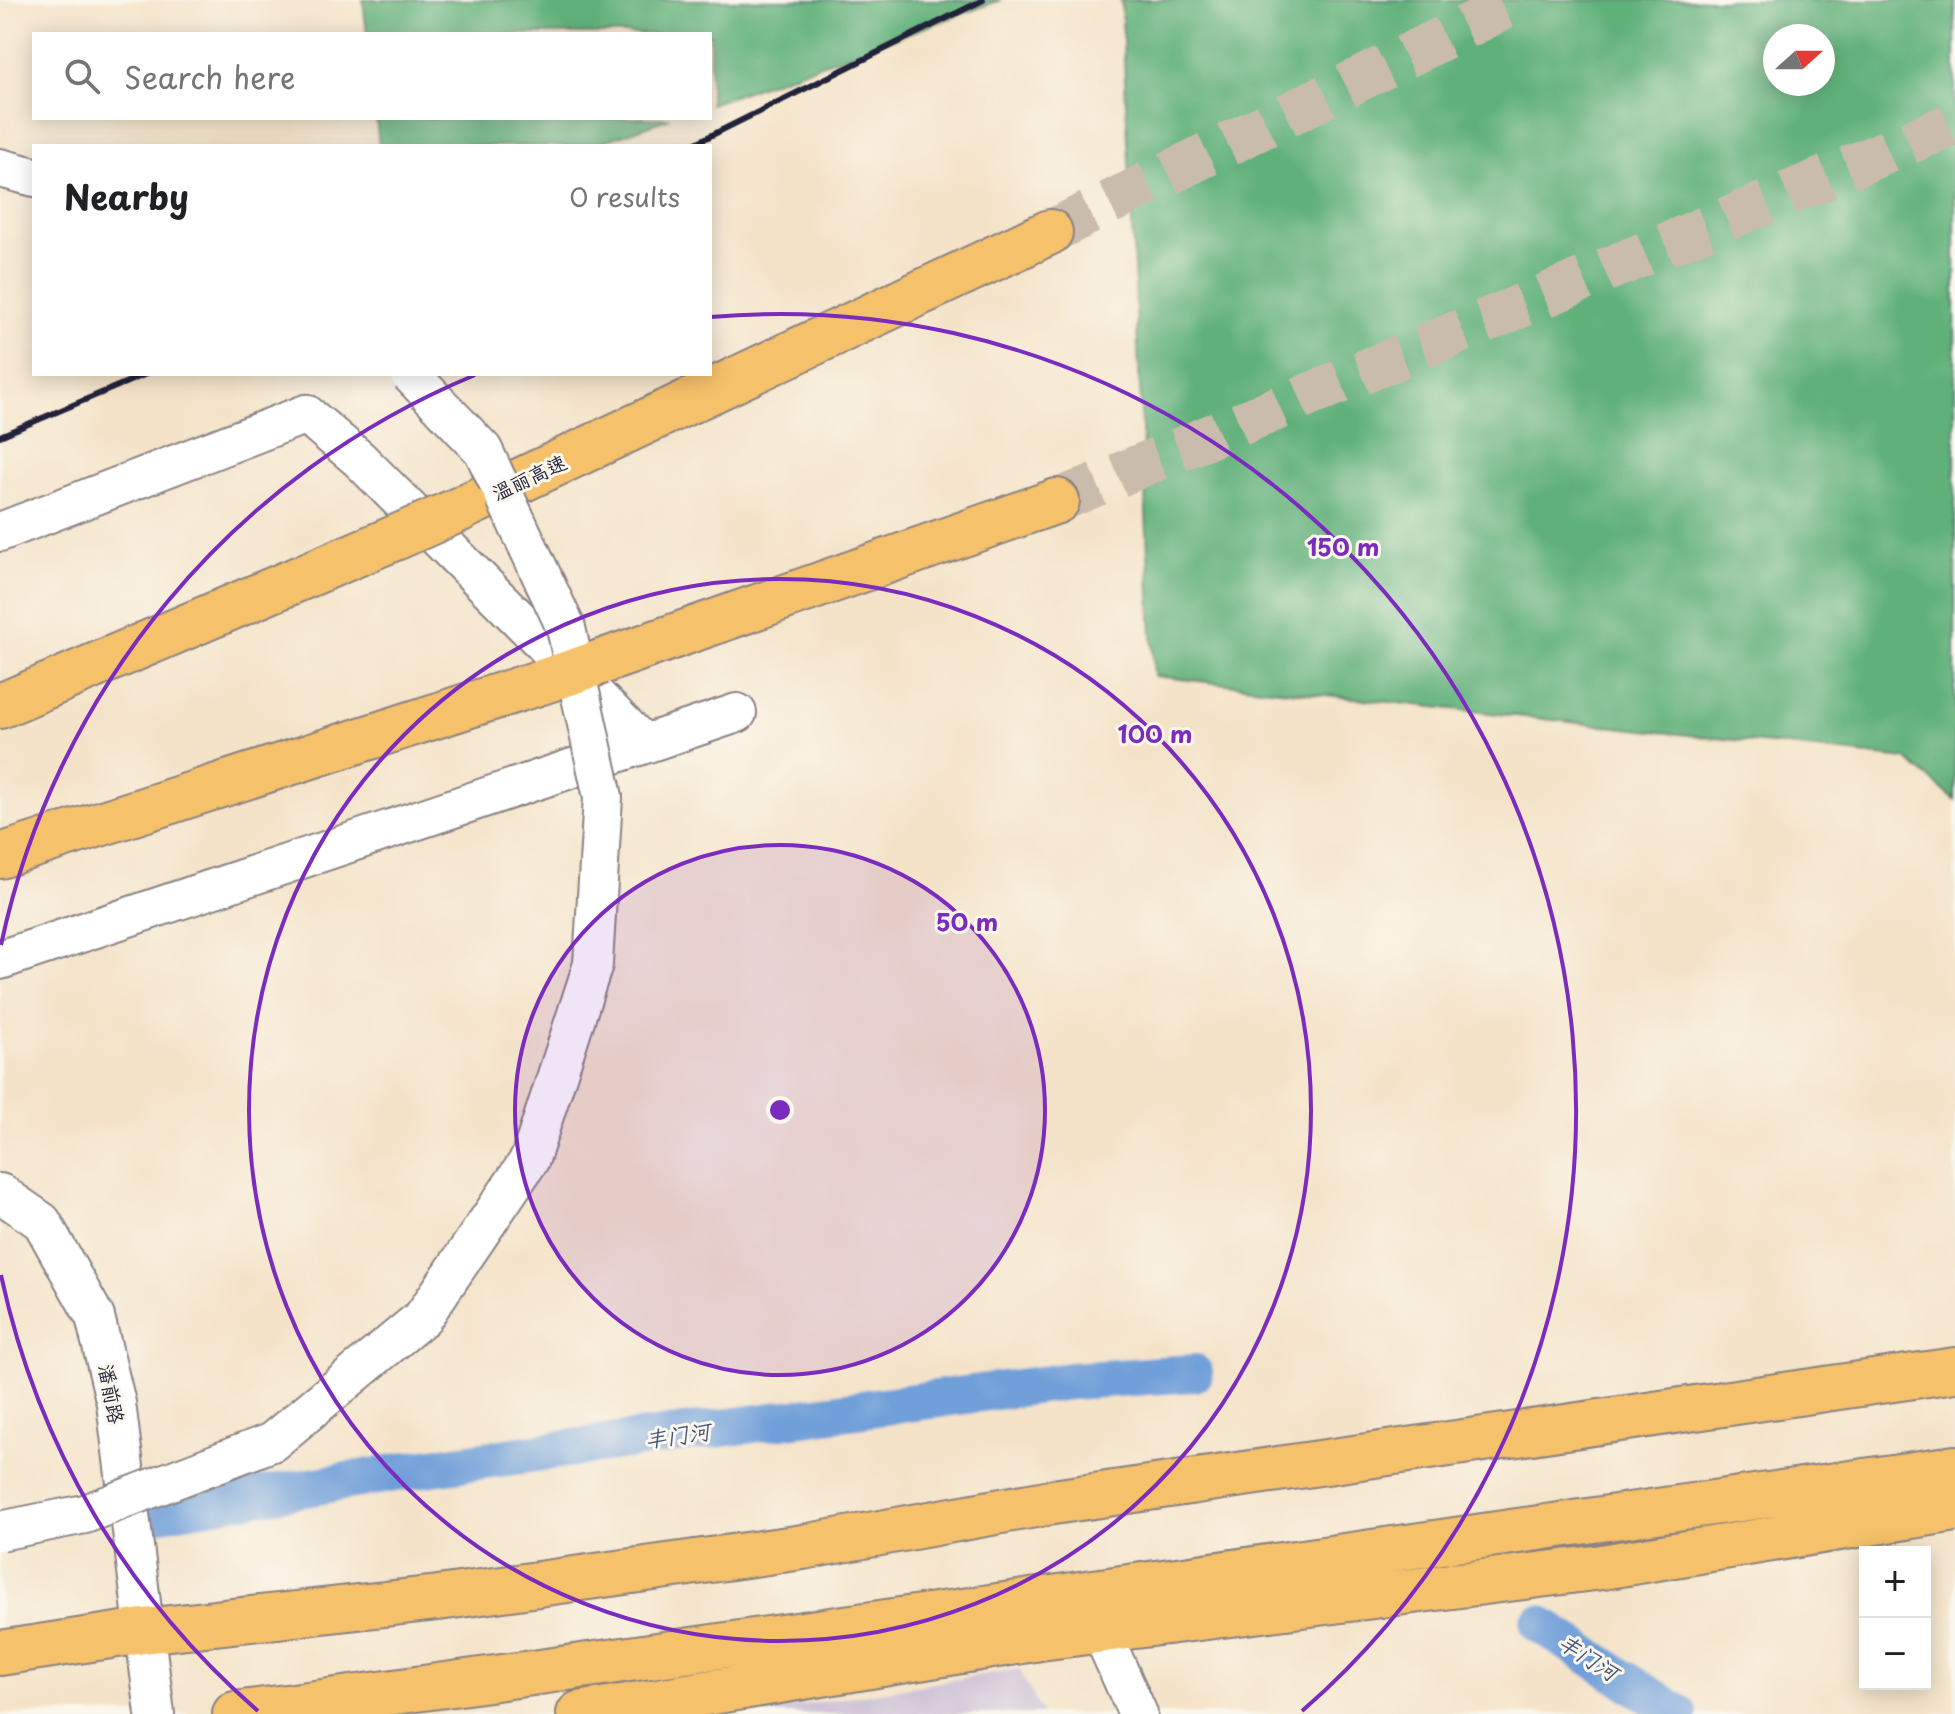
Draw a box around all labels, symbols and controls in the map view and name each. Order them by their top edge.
north arrow [1763,24,1835,96]
search box [32,32,712,120]
icon: search [60,54,104,98]
text: Search here [124,54,296,99]
text: Nearby [64,170,189,222]
text: 0 results [569,177,680,216]
street label: 温丽高速 [486,447,572,507]
text: 150 m [1307,528,1379,564]
text: 100 m [1118,715,1192,751]
text: 50 m [936,903,998,939]
centre of rings [766,1096,794,1124]
street label: 潘前路 [92,1362,133,1427]
water label: 丰门河 [642,1413,715,1455]
map controls [1859,1546,1931,1690]
button: + [1859,1546,1931,1618]
button: − [1859,1618,1931,1690]
water label: 丰门河 [1552,1624,1628,1689]

